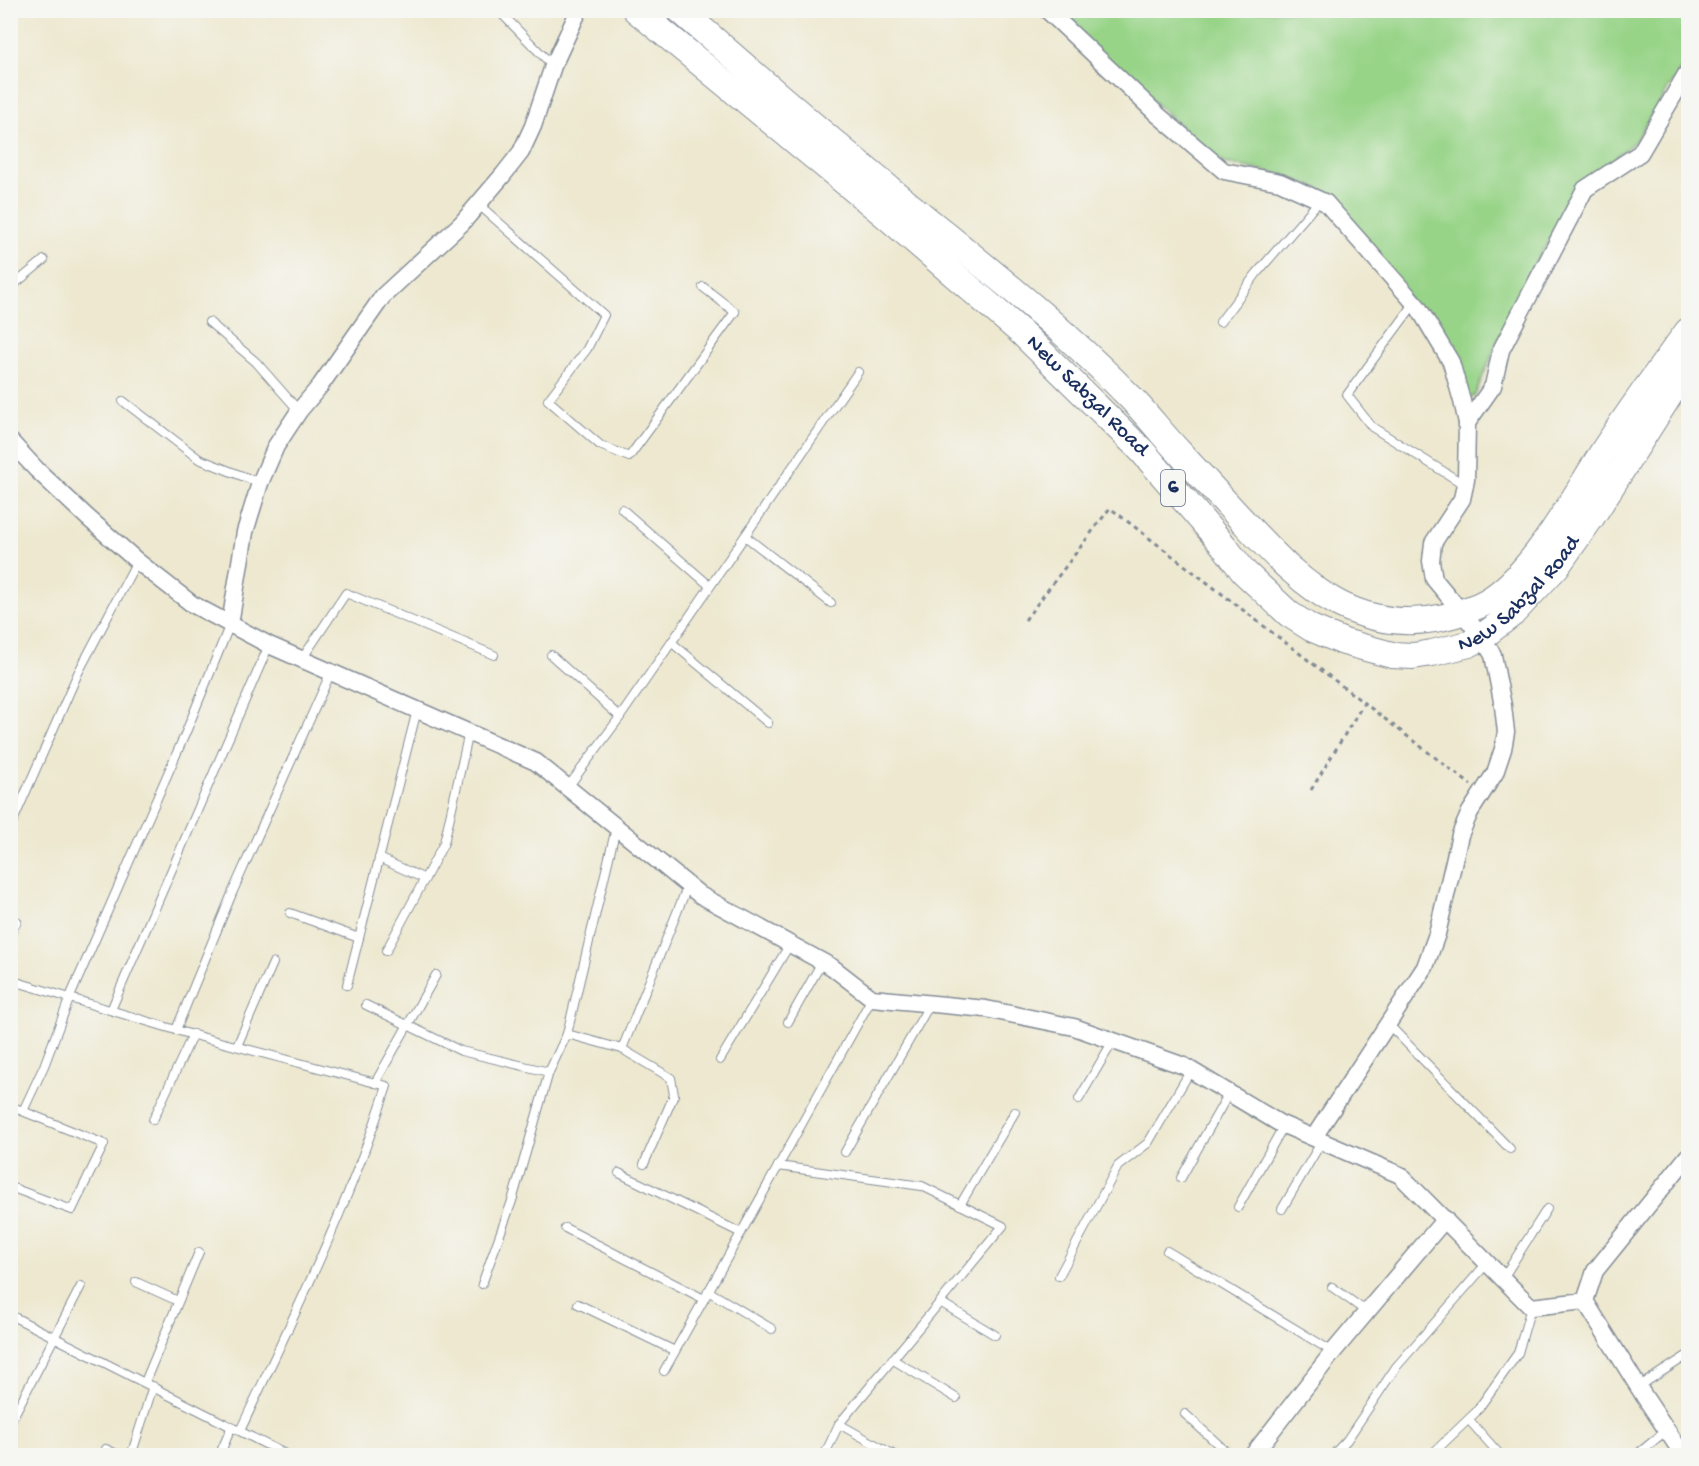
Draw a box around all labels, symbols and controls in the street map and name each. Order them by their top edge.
street label: New Sabzal Road [1020,330,1155,464]
road number: 6 [1161,470,1185,506]
street label: New Sabzal Road [1456,530,1588,659]

